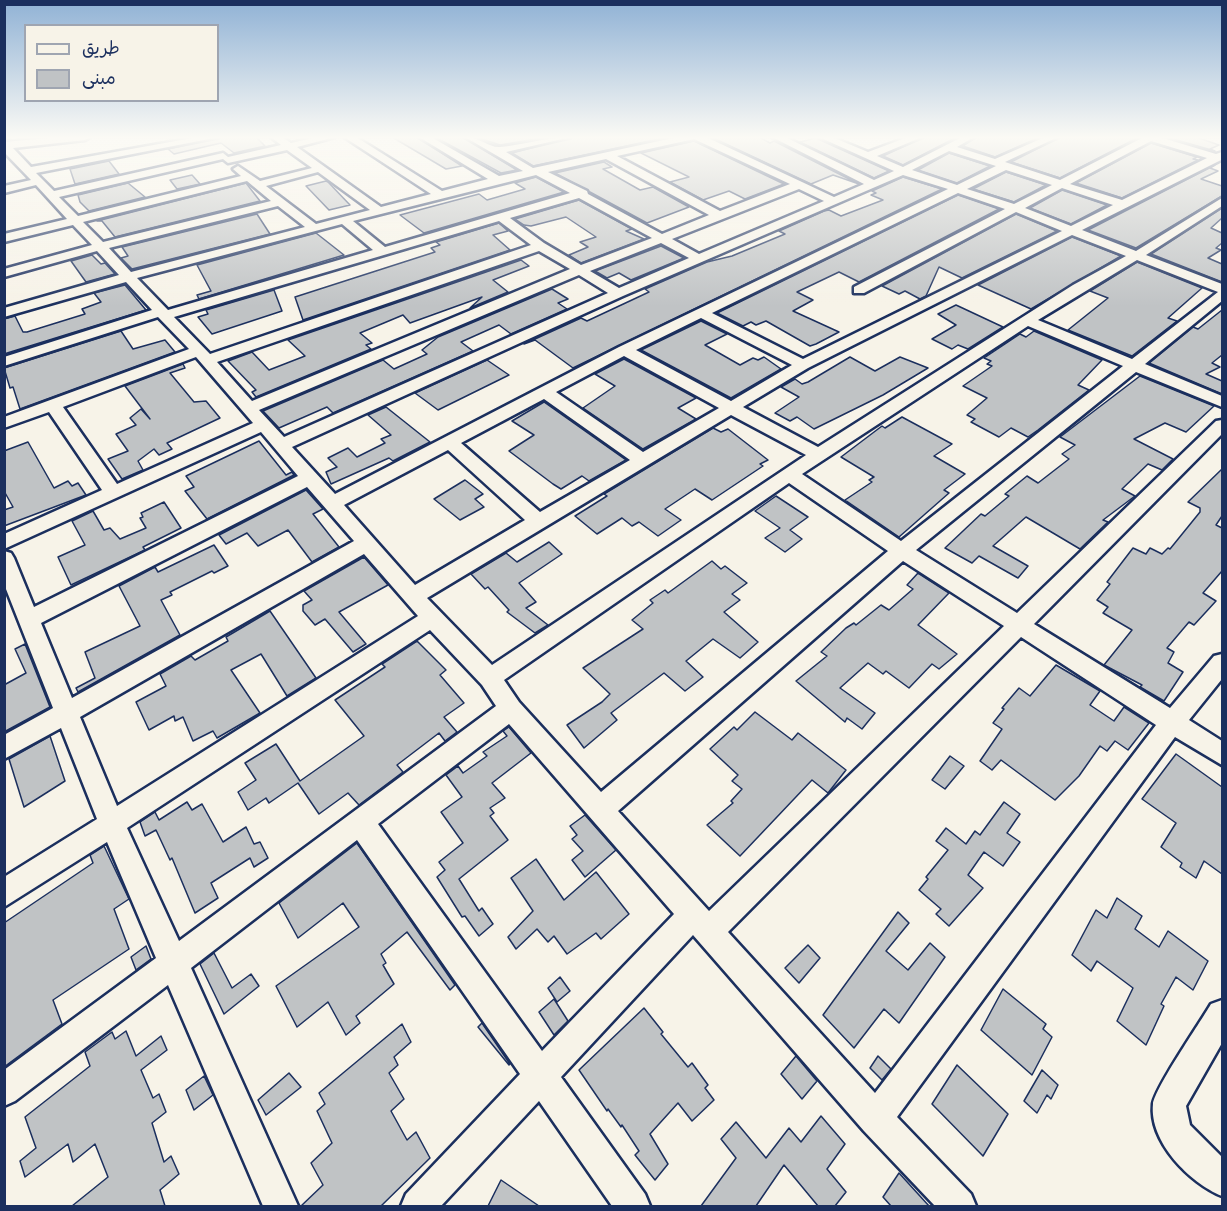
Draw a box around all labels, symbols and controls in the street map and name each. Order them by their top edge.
legend [24,24,219,102]
text: طريق [82,35,120,60]
text: مبنى [82,65,116,90]

